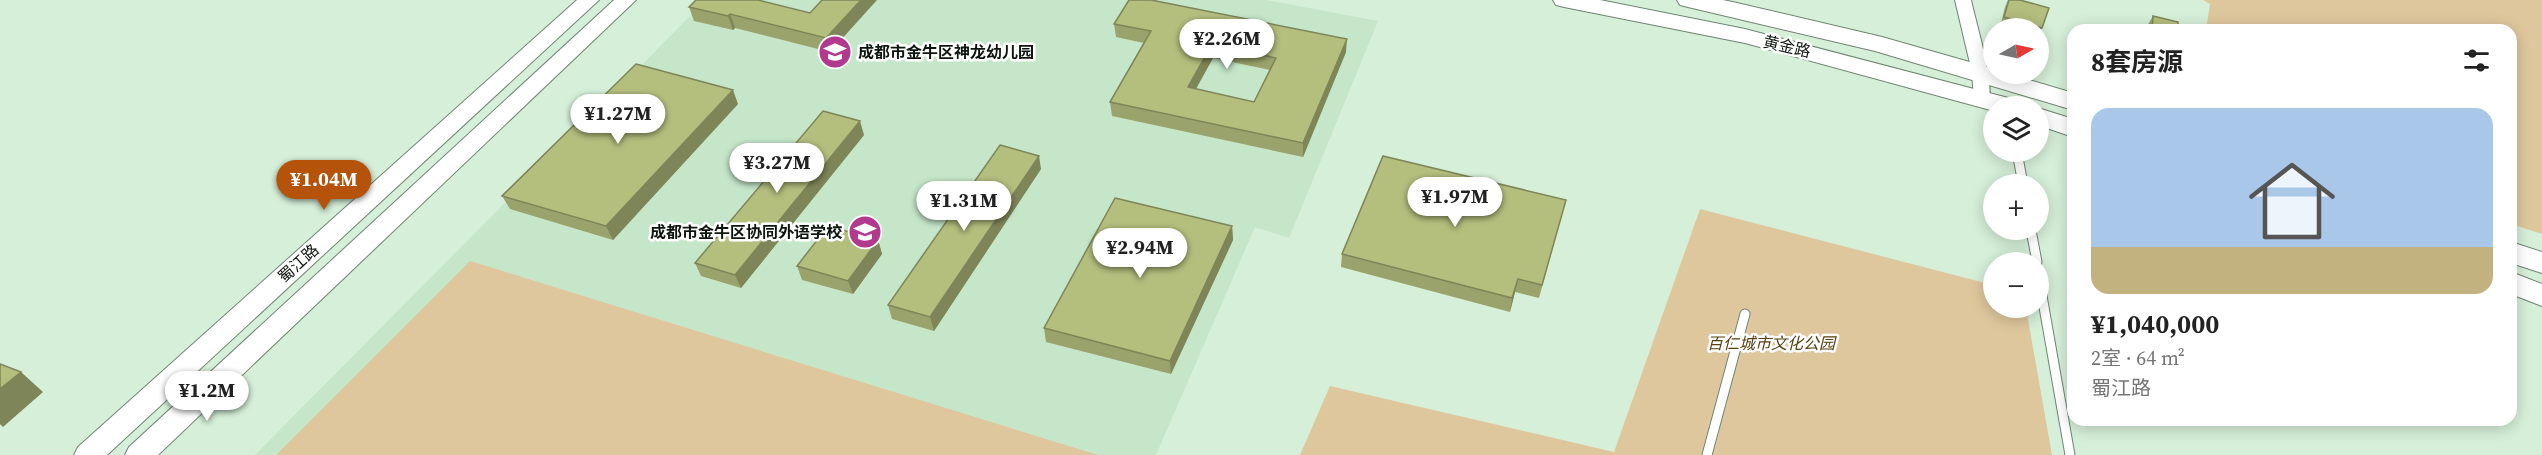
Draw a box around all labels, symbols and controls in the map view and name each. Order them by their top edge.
north arrow [1983,18,2049,84]
map controls [1983,18,2049,318]
pin: ¥2.26M [1178,19,1276,70]
text: ¥2.26M [1193,24,1261,52]
street label: 黄金路 [1761,30,1813,62]
school or university icon: 成都市金牛区神龙幼儿园 [817,34,853,70]
place label: 成都市金牛区神龙幼儿园 [858,41,1034,63]
text: 8套房源 [2091,44,2183,80]
icon: filters [2460,44,2493,77]
pin: ¥1.27M [569,94,667,145]
button: layers [1983,96,2049,162]
text: ¥1.27M [584,99,652,127]
pin: ¥3.27M [728,143,826,194]
icon: home [2238,147,2346,255]
text: ¥3.27M [743,148,811,176]
pin: ¥1.04M [275,160,373,211]
text: ¥1.04M [290,165,358,193]
button: + [1983,174,2049,240]
pin: ¥1.97M [1406,177,1504,228]
pin: ¥1.31M [915,181,1013,232]
text: ¥1.97M [1421,182,1489,210]
text: ¥1.31M [930,186,998,214]
school or university icon: 成都市金牛区协同外语学校 [847,214,883,250]
place label: 成都市金牛区协同外语学校 [650,221,843,243]
pin: ¥2.94M [1091,228,1189,279]
text: ¥2.94M [1106,233,1174,261]
street label: 蜀江路 [273,239,323,287]
button: − [1983,252,2049,318]
text: ¥1,040,000 [2091,306,2219,342]
park label: 百仁城市文化公园 [1707,332,1837,354]
text: 2室 · 64 m² [2091,344,2185,372]
pin: ¥1.2M [165,371,249,422]
text: 蜀江路 [2091,374,2151,402]
text: ¥1.2M [179,376,235,404]

